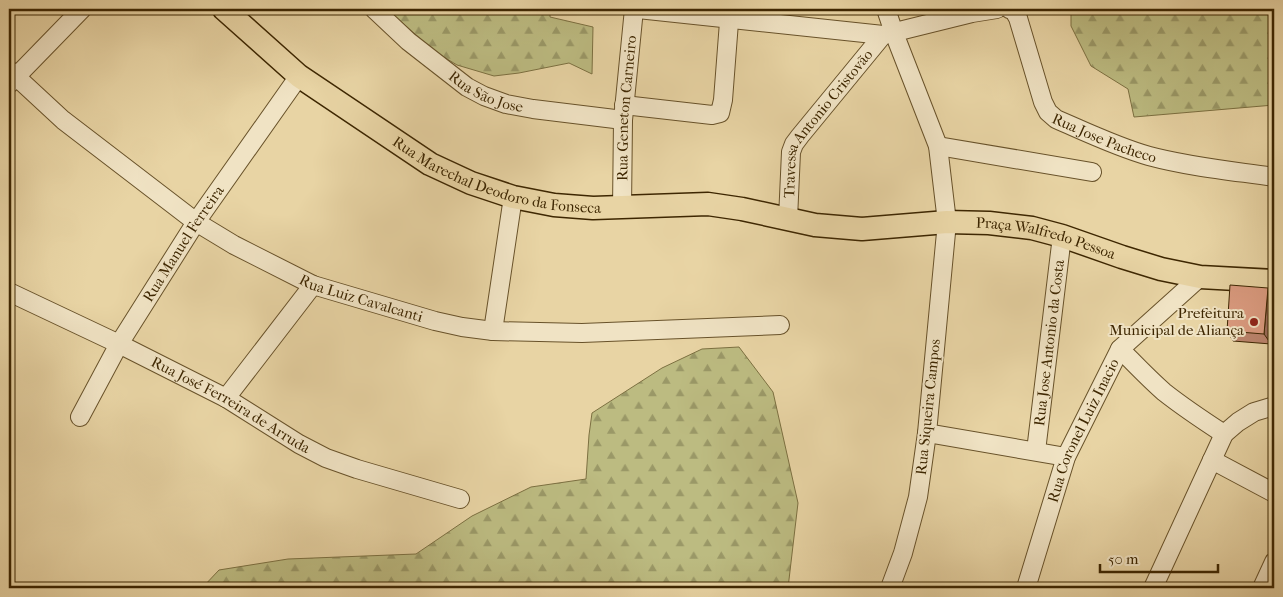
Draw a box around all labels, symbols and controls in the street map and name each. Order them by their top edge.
street label: Rua Geneton Carneiro [613,34,640,181]
street label: Travessa Antonio Cristovão [780,45,877,199]
street label: Rua São Jose [445,67,525,116]
street label: Rua Jose Pacheco [1049,109,1159,167]
street label: Rua Marechal Deodoro da Fonseca [389,133,602,217]
street label: Rua Manuel Ferreira [139,181,228,305]
street label: Praça Walfredo Pessoa [976,214,1119,263]
street label: Rua Jose Antonio da Costa [1030,258,1068,427]
street label: Rua Luiz Cavalcanti [296,271,425,326]
place label: Prefeitura Municipal de Aliança [1109,304,1245,339]
marker: Prefeitura Municipal de Aliança [1248,316,1260,328]
street label: Rua Siqueira Campos [912,338,944,476]
street label: Rua José Ferreira de Arruda [148,353,314,458]
street label: Rua Coronel Luiz Inacio [1044,355,1123,505]
scale bar [1100,542,1218,574]
text: 50 m [1108,550,1139,568]

